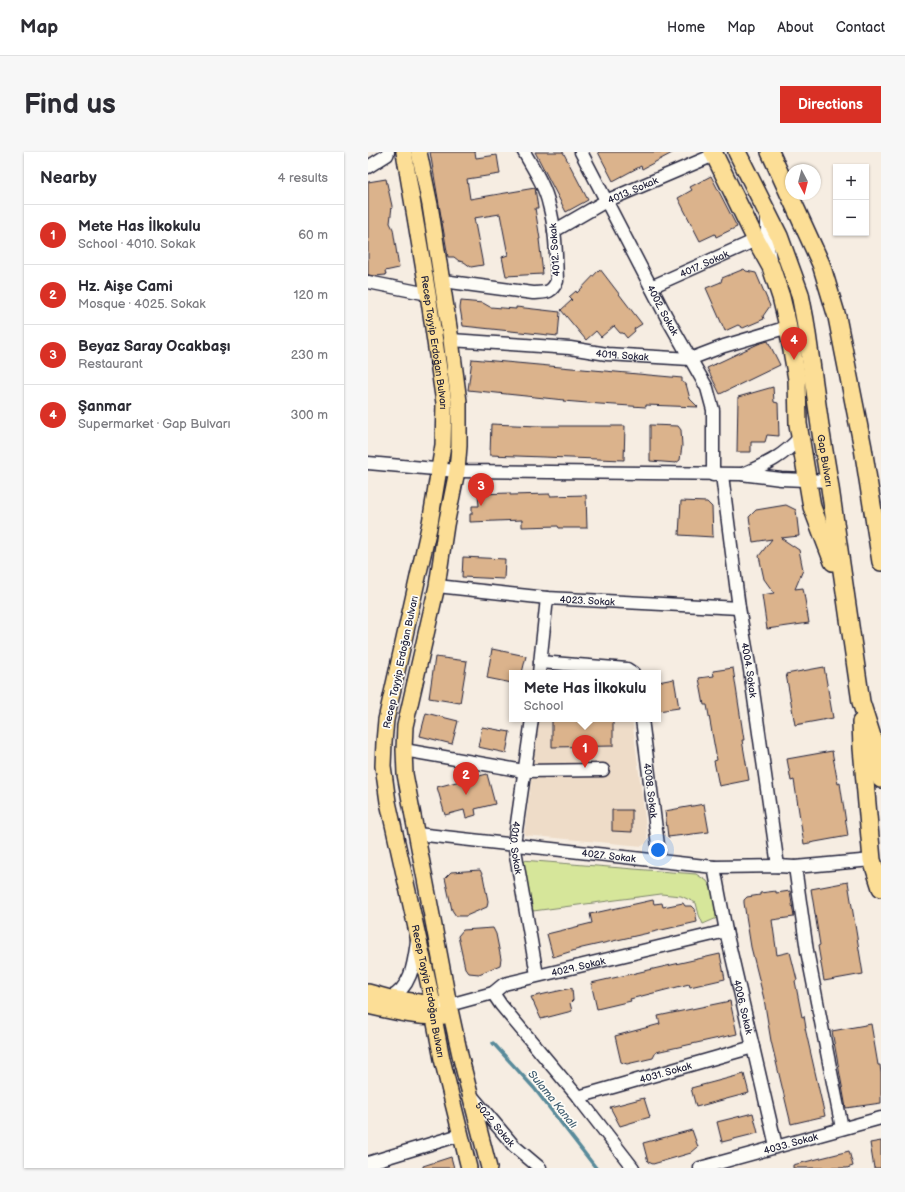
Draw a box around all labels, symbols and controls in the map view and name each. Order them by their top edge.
text: Map [20,16,58,39]
text: Home [667,19,705,36]
text: Map [727,19,755,36]
text: About [777,19,814,36]
text: Contact [836,19,885,36]
button: Directions [780,86,881,123]
text: Find us [24,88,116,121]
north arrow [785,164,821,200]
map controls [833,164,869,236]
button: + [833,164,869,200]
text: Nearby [40,168,97,188]
text: 4 results [278,170,328,186]
street label: 4013. Sokak [606,175,660,207]
button: − [833,200,869,236]
text: Mete Has İlkokulu [78,217,201,236]
street label: 4012. Sokak [547,223,563,277]
text: 1 [50,227,56,243]
text: 60 m [298,227,328,243]
text: School · 4010. Sokak [78,236,195,252]
street label: 4017. Sokak [678,248,731,280]
street label: Recep Tayyip Erdoğan Bulvarı [418,275,449,410]
text: Hz. Aişe Cami [78,277,173,296]
street label: 4002. Sokak [644,283,681,338]
text: 2 [49,287,57,303]
text: 120 m [293,287,328,303]
text: Mosque · 4025. Sokak [78,296,206,312]
pin: 4 [781,327,807,360]
text: Beyaz Saray Ocakbaşı [78,337,230,356]
text: 3 [49,347,57,363]
text: 230 m [291,347,328,363]
street label: 4019. Sokak [595,347,649,364]
text: Restaurant [78,356,143,372]
text: Şanmar [78,397,131,416]
text: 4 [49,407,57,423]
text: 300 m [290,407,328,423]
text: Supermarket · Gap Bulvarı [78,416,231,432]
street label: Gap Bulvarı [814,434,835,487]
pin: 3 [468,473,494,506]
street label: 4023. Sokak [559,594,615,609]
street label: Recep Tayyip Erdoğan Bulvarı [381,595,421,730]
street label: 4004. Sokak [738,642,759,699]
popup [509,670,661,722]
text: Mete Has İlkokulu [524,679,646,698]
text: School [524,698,563,714]
pin: 1 [572,735,598,768]
pin: 2 [453,762,479,795]
street label: 4008. Sokak [641,762,660,819]
street label: 4010. Sokak [507,820,524,875]
your location [648,840,668,860]
street label: 4027. Sokak [581,847,636,865]
street label: Recep Tayyip Erdoğan Bulvarı [409,924,447,1059]
street label: 4029. Sokak [550,955,607,980]
street label: 4006. Sokak [731,979,755,1036]
street label: 4031. Sokak [638,1060,693,1086]
water label: Sulama Kanalı [525,1068,580,1131]
street label: 5022. Sokak [472,1100,517,1150]
street label: 4033. Sokak [762,1131,819,1157]

